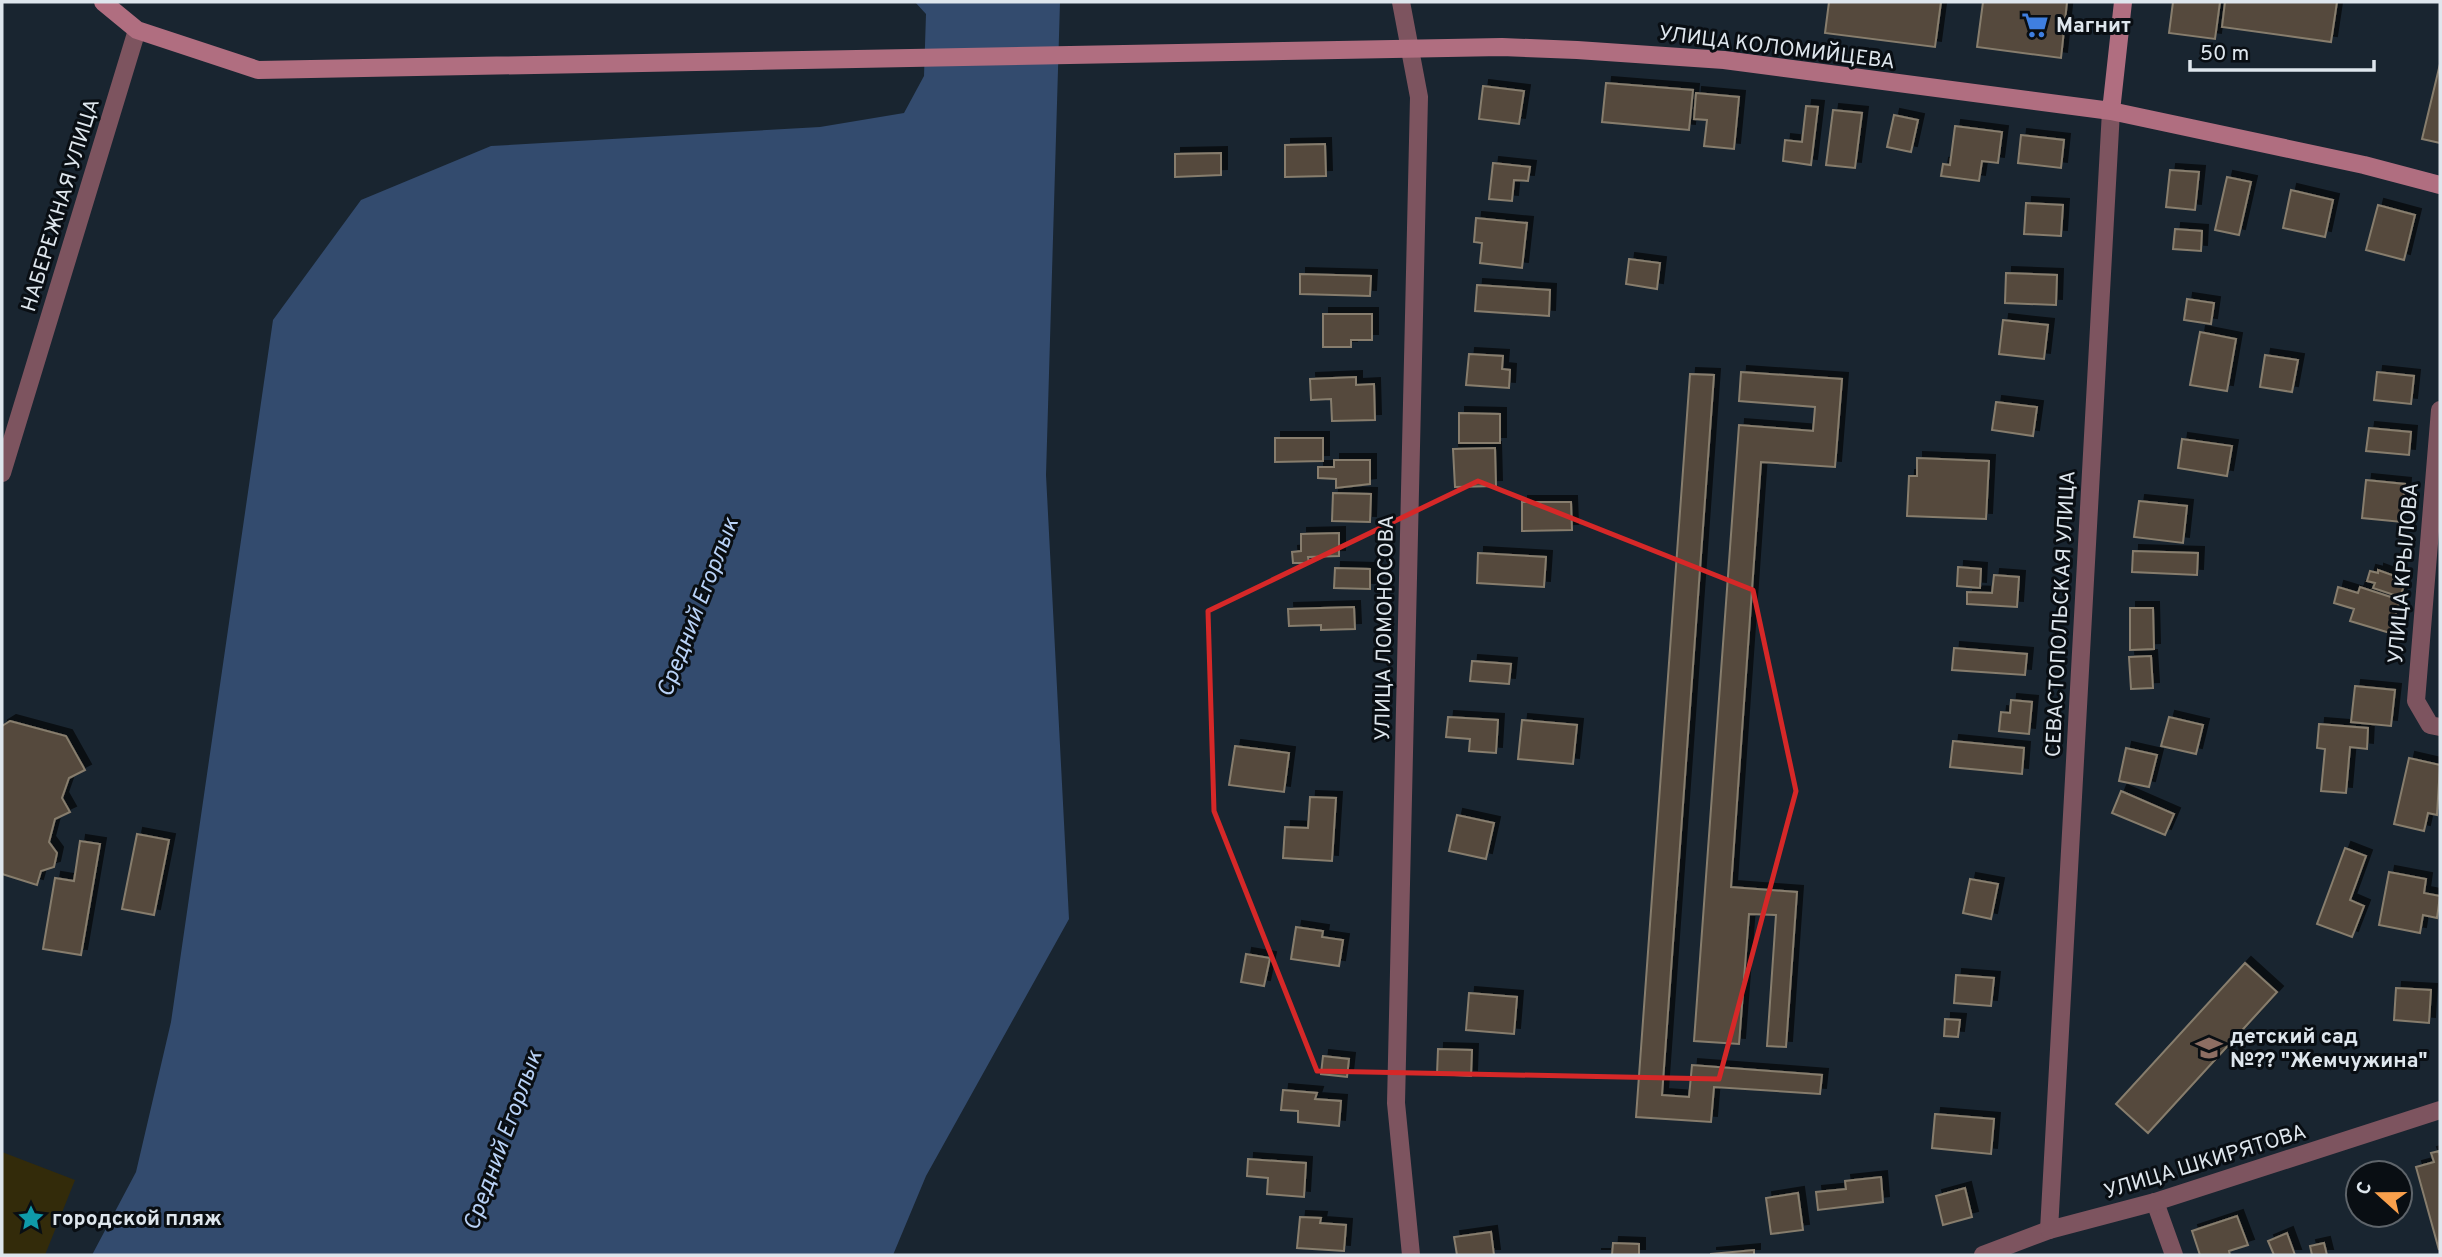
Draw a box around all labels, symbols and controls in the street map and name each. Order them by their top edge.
supermarket icon: Магнит [2020,10,2050,40]
place label: Магнит [2056,13,2131,40]
street label: УЛИЦА КОЛОМИЙЦЕВА [1657,20,1897,76]
scale bar [2190,28,2374,72]
text: 50 m [2200,41,2249,68]
street label: НАБЕРЕЖНАЯ УЛИЦА [16,95,107,315]
street label: СЕВАСТОПОЛЬСКАЯ УЛИЦА [2041,470,2082,758]
street label: УЛИЦА КРЫЛОВА [2383,481,2426,665]
water label: Средний Егорлык [652,513,747,702]
street label: УЛИЦА ЛОМОНОСОВА [1370,515,1401,741]
place label: детский сад №?? "Жемчужина" [2230,1024,2428,1075]
school or university icon: детский сад №?? "Жемчужина" [2194,1033,2224,1063]
water label: Средний Егорлык [458,1046,551,1235]
street label: УЛИЦА ШКИРЯТОВА [2101,1119,2310,1206]
north arrow [2344,1159,2414,1229]
text: С [2352,1179,2378,1199]
place icon: городской пляж [16,1203,46,1233]
place label: городской пляж [52,1206,222,1233]

